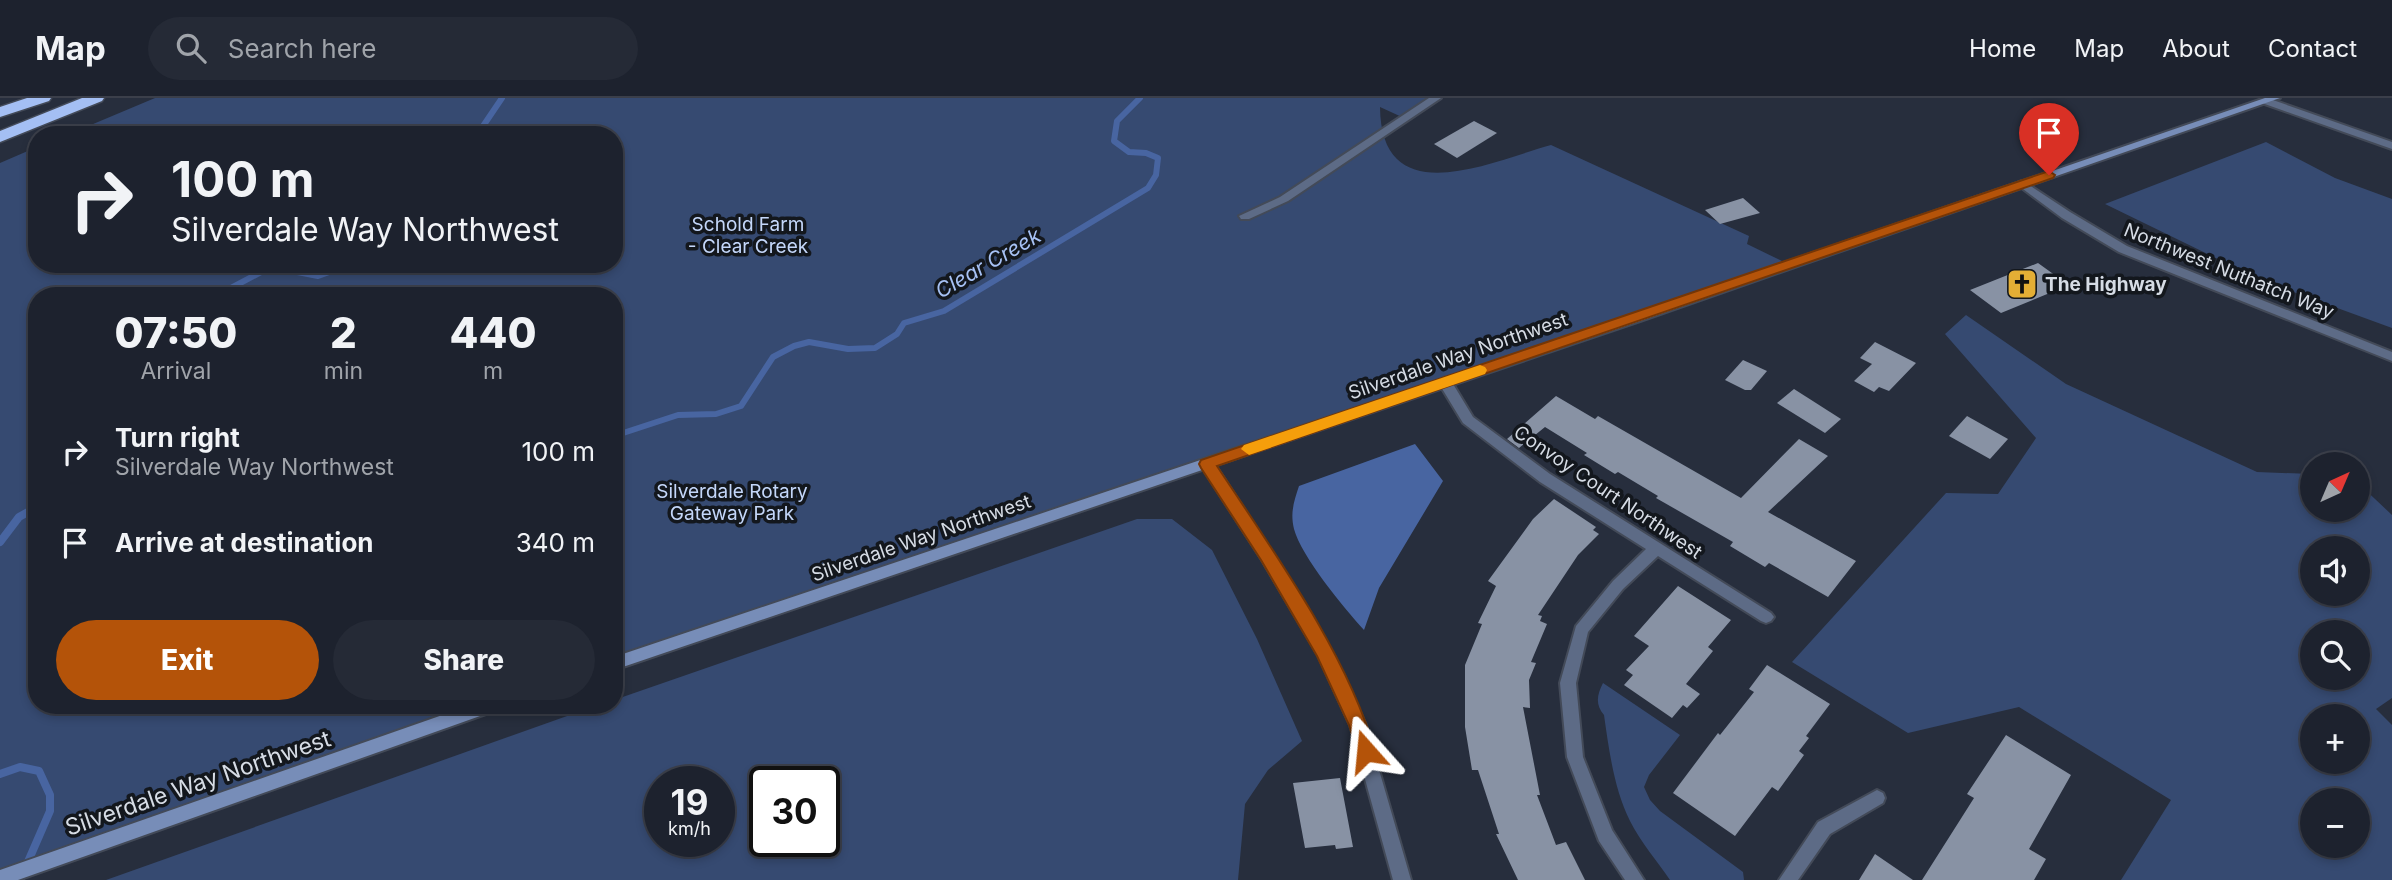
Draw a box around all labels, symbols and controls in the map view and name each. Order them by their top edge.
search box [148,17,638,80]
text: Map [35,28,106,68]
icon: search [172,29,210,67]
text: Search here [228,33,376,64]
text: Home [1969,34,2036,63]
text: Map [2074,34,2124,63]
text: About [2162,34,2230,63]
text: Contact [2268,34,2357,63]
pin [2019,103,2079,175]
icon: arrive [2030,114,2068,152]
text: 100 m [171,150,315,209]
icon: right [56,154,147,245]
text: Silverdale Way Northwest [171,210,559,249]
park label: Schold Farm - Clear Creek [688,213,809,258]
street label: Northwest Nuthatch Way [2121,218,2338,324]
water label: Clear Creek [931,222,1046,303]
church icon: The Highway [2005,267,2039,301]
place label: The Highway [2045,273,2167,296]
text: 07:50 [115,307,237,358]
text: 2 [330,307,357,358]
text: 440 [450,307,536,358]
street label: Silverdale Way Northwest [1345,308,1571,404]
text: Arrival [140,357,211,385]
text: min [324,357,363,385]
text: m [483,357,503,385]
street label: Convoy Court Northwest [1509,420,1707,564]
text: Turn right [115,422,240,453]
icon: right [56,433,94,471]
text: 100 m [522,436,595,467]
north arrow [2300,452,2370,522]
map controls [2300,452,2370,858]
text: Silverdale Way Northwest [115,453,394,481]
park label: Silverdale Rotary Gateway Park [656,480,808,525]
street label: Silverdale Way Northwest [808,490,1034,586]
icon: arrive [56,524,94,562]
text: Arrive at destination [115,527,374,558]
text: 340 m [516,527,595,558]
button: sound [2300,536,2370,606]
button: Exit [56,620,319,700]
button: Share [333,620,595,700]
button: search [2300,620,2370,690]
button: + [2300,704,2370,774]
position arrow [1329,714,1403,788]
street label: Silverdale Way Northwest [62,724,335,842]
speed limit sign: 30 [749,766,840,857]
text: 19 [671,781,708,823]
button: − [2300,788,2370,858]
text: km/h [668,818,711,839]

